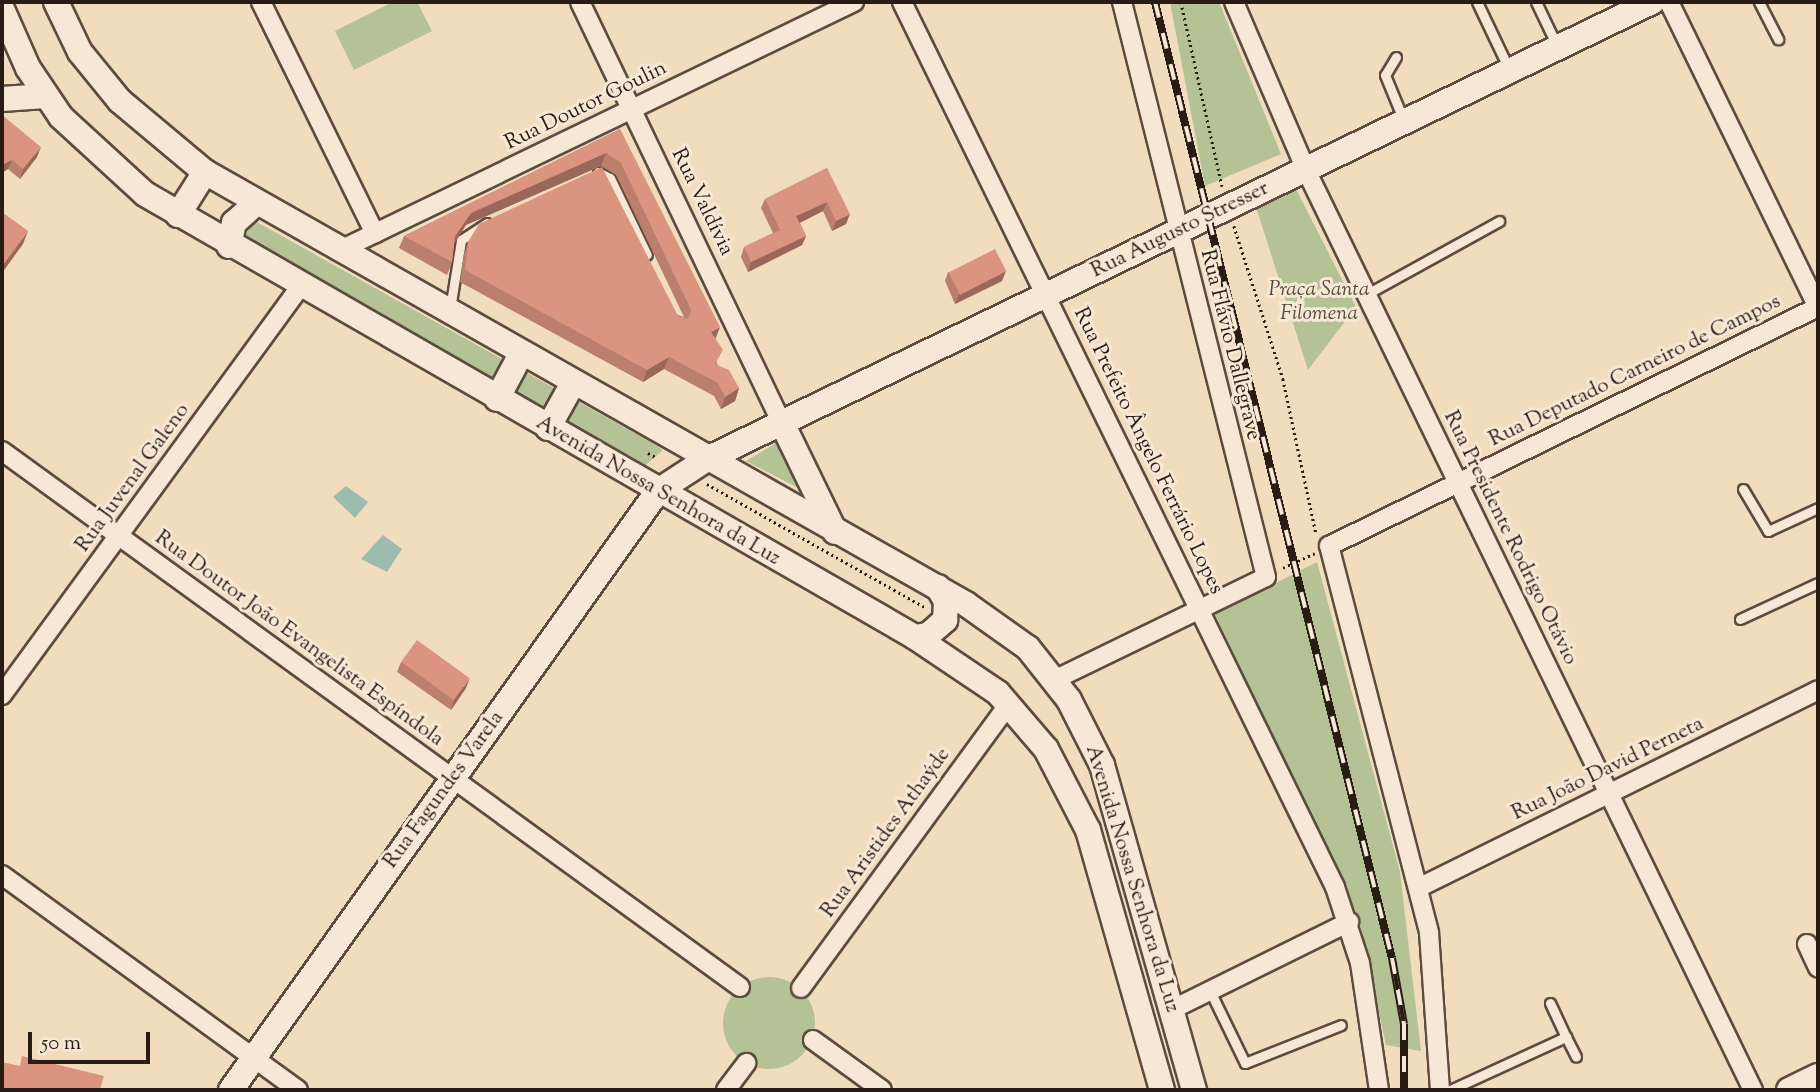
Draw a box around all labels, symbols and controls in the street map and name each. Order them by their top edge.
street label: Rua Doutor Goulin [501,56,671,156]
street label: Rua Valdívia [665,144,739,260]
street label: Rua Augusto Stresser [1087,176,1273,284]
street label: Rua Flávio Dallegrave [1194,247,1266,443]
park label: Praça Santa Filomena [1268,277,1370,327]
street label: Rua Deputado Carneiro de Campos [1485,289,1785,453]
street label: Rua Prefeito Ângelo Ferrário Lopes [1067,304,1229,598]
street label: Rua Juvenal Galeno [71,399,195,557]
street label: Rua Presidente Rodrigo Otávio [1437,407,1583,669]
street label: Avenida Nossa Senhora da Luz [531,411,785,571]
street label: Rua Doutor João Evangelista Espíndola [150,526,448,752]
street label: Rua Fagundes Varela [378,706,510,874]
street label: Rua João David Perneta [1508,712,1708,826]
street label: Avenida Nossa Senhora da Luz [1079,742,1185,1016]
street label: Rua Aristides Athaýde [816,743,956,923]
scale bar [32,1018,154,1062]
text: 50 m [41,1029,81,1059]

